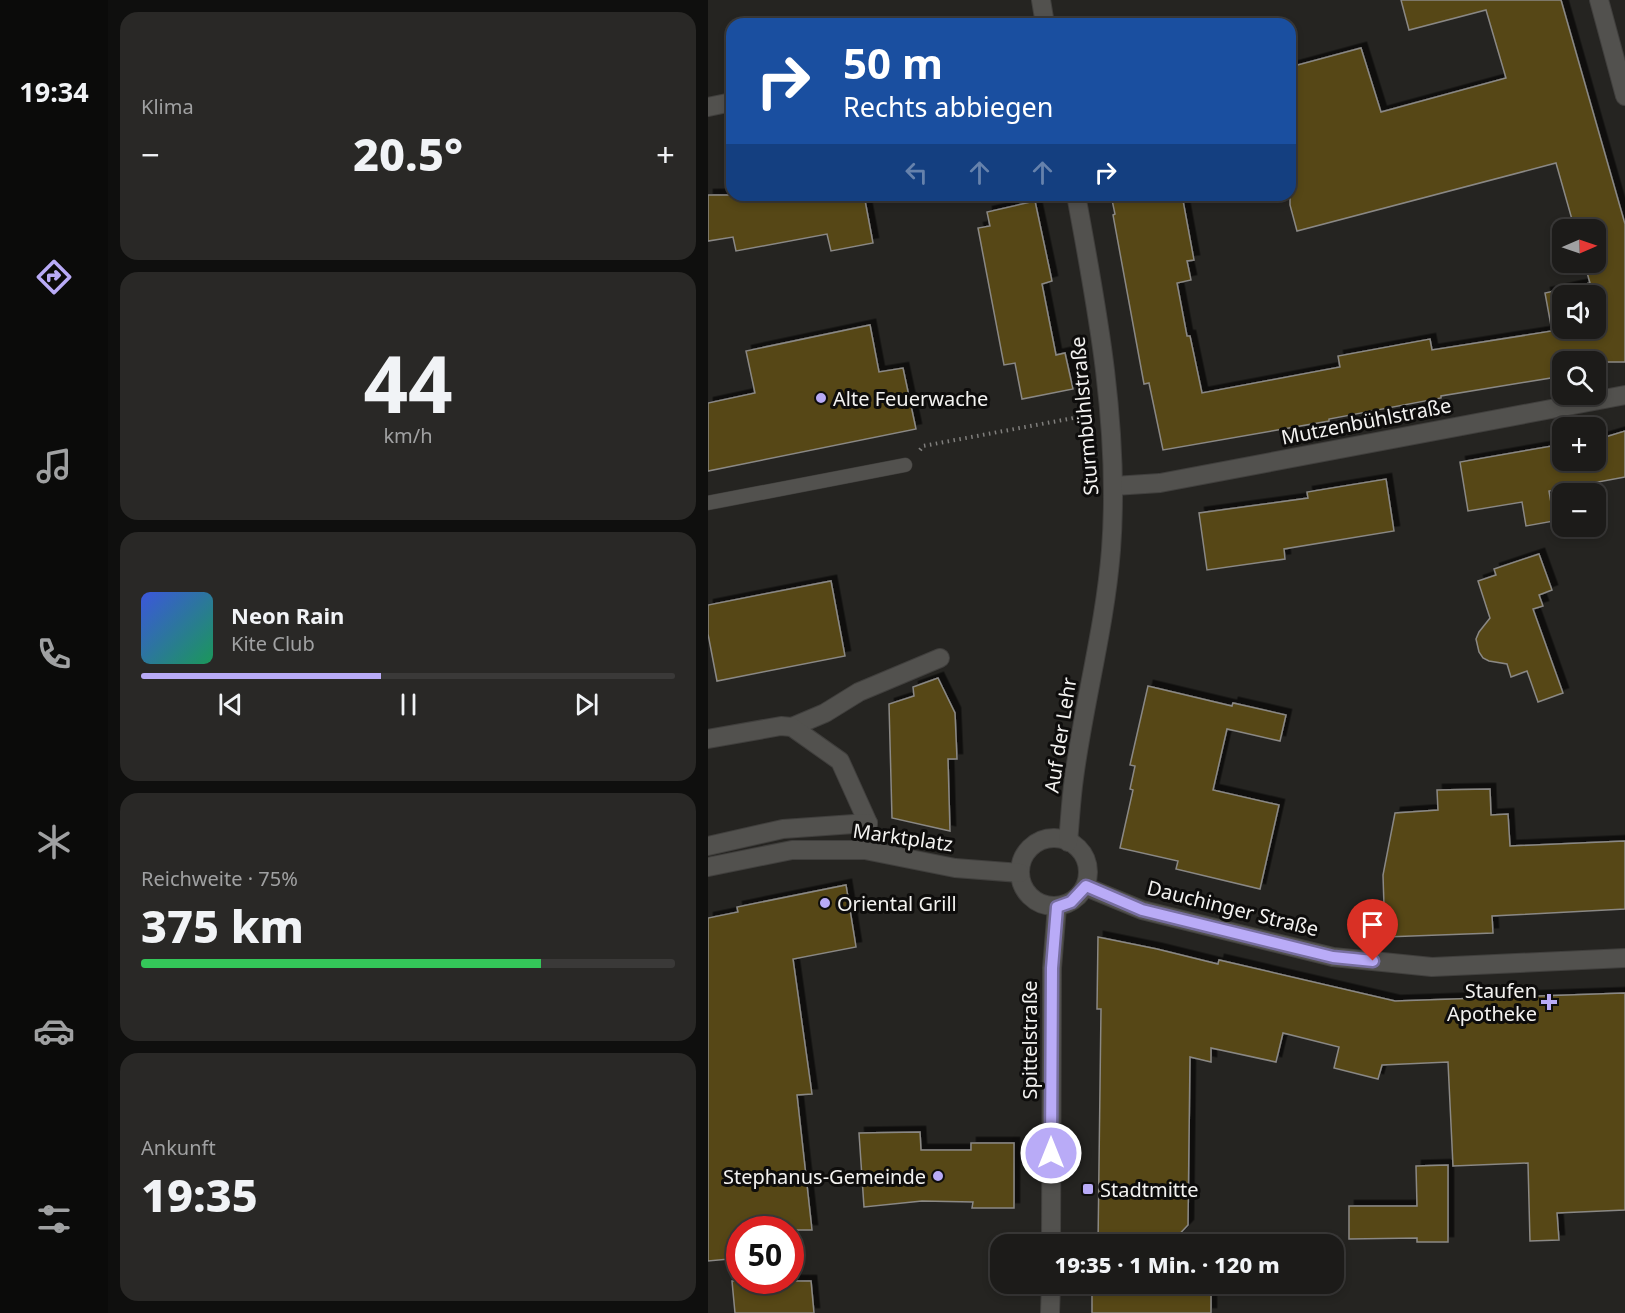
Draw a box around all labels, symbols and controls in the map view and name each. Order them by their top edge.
text: 50 m [843,34,943,91]
icon: right [744,42,822,120]
text: 19:34 [19,73,89,110]
text: Rechts abbiegen [843,88,1053,125]
text: Klima [141,93,194,120]
text: 20.5° [353,123,463,184]
text: − [141,132,160,177]
text: + [656,132,675,177]
icon: left [900,156,933,189]
icon: ahead [963,156,996,189]
icon: ahead [1026,156,1059,189]
icon: right [1089,156,1122,189]
north arrow [1552,219,1606,273]
map controls [1552,219,1606,537]
icon: directions [33,256,75,298]
button: sound [1552,285,1606,339]
text: 44 [363,330,453,436]
street label: Sturmbühlstraße [1064,335,1104,497]
button: search [1552,351,1606,405]
place label: Alte Feuerwache [833,385,988,412]
marker: Alte Feuerwache [814,391,828,405]
street label: Mutzenbühlstraße [1279,391,1453,451]
button: + [1552,417,1606,471]
text: km/h [383,422,433,449]
icon: music [33,445,75,487]
button: − [1552,483,1606,537]
text: Neon Rain [231,600,344,630]
text: Kite Club [231,630,315,657]
icon: phone [33,633,75,675]
street label: Auf der Lehr [1038,675,1082,795]
icon: previous [214,688,247,721]
icon: pause [392,688,425,721]
icon: next [570,688,603,721]
street label: Marktplatz [851,817,955,857]
icon: climate [33,821,75,863]
text: Reichweite · 75% [141,865,298,892]
street label: Dauchinger Straße [1144,874,1322,942]
place label: Oriental Grill [837,890,957,917]
text: 375 km [141,895,304,956]
marker: Oriental Grill [818,896,832,910]
pin [1347,899,1398,961]
icon: arrive [1356,908,1389,941]
place label: Staufen Apotheke [1447,977,1537,1027]
street label: Spittelstraße [1016,980,1043,1100]
marker: Staufen Apotheke [1542,995,1556,1009]
icon: car [33,1010,75,1052]
position arrow [1019,1121,1083,1185]
text: Ankunft [141,1134,216,1161]
place label: Stephanus-Gemeinde [723,1163,926,1190]
text: 19:35 [141,1164,258,1225]
marker: Stephanus-Gemeinde [931,1169,945,1183]
place label: Stadtmitte [1100,1176,1199,1203]
marker: Stadtmitte [1081,1182,1095,1196]
icon: filters [33,1198,75,1240]
speed limit sign: 50 [726,1216,804,1294]
text: 19:35 · 1 Min. · 120 m [1054,1249,1280,1279]

